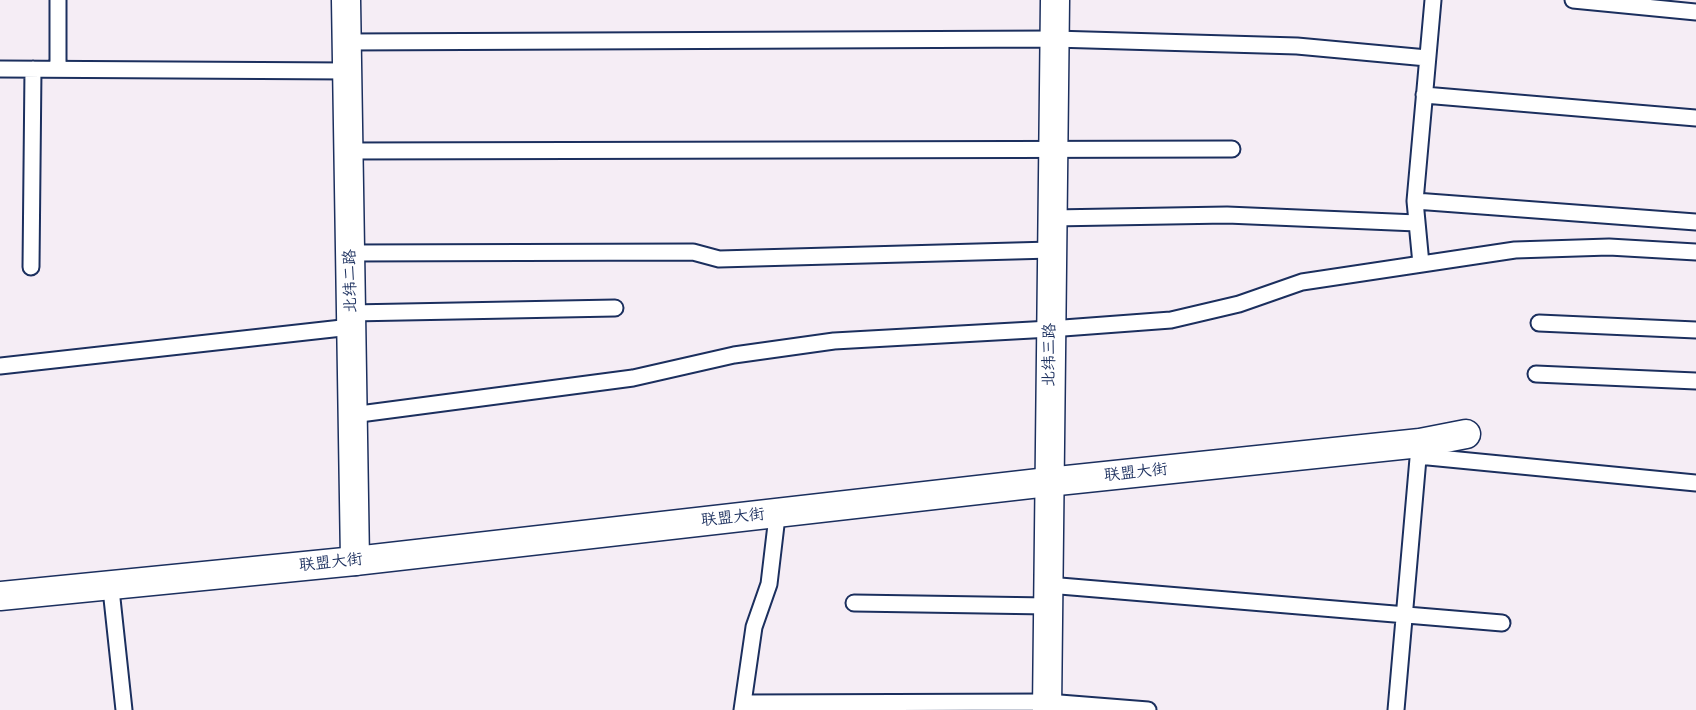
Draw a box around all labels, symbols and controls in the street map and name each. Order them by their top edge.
street label: 北纬二路 [341,249,361,313]
street label: 北纬三路 [1040,323,1060,387]
street label: 联盟大街 [1103,460,1169,486]
street label: 联盟大街 [700,505,766,531]
street label: 联盟大街 [298,550,364,576]

